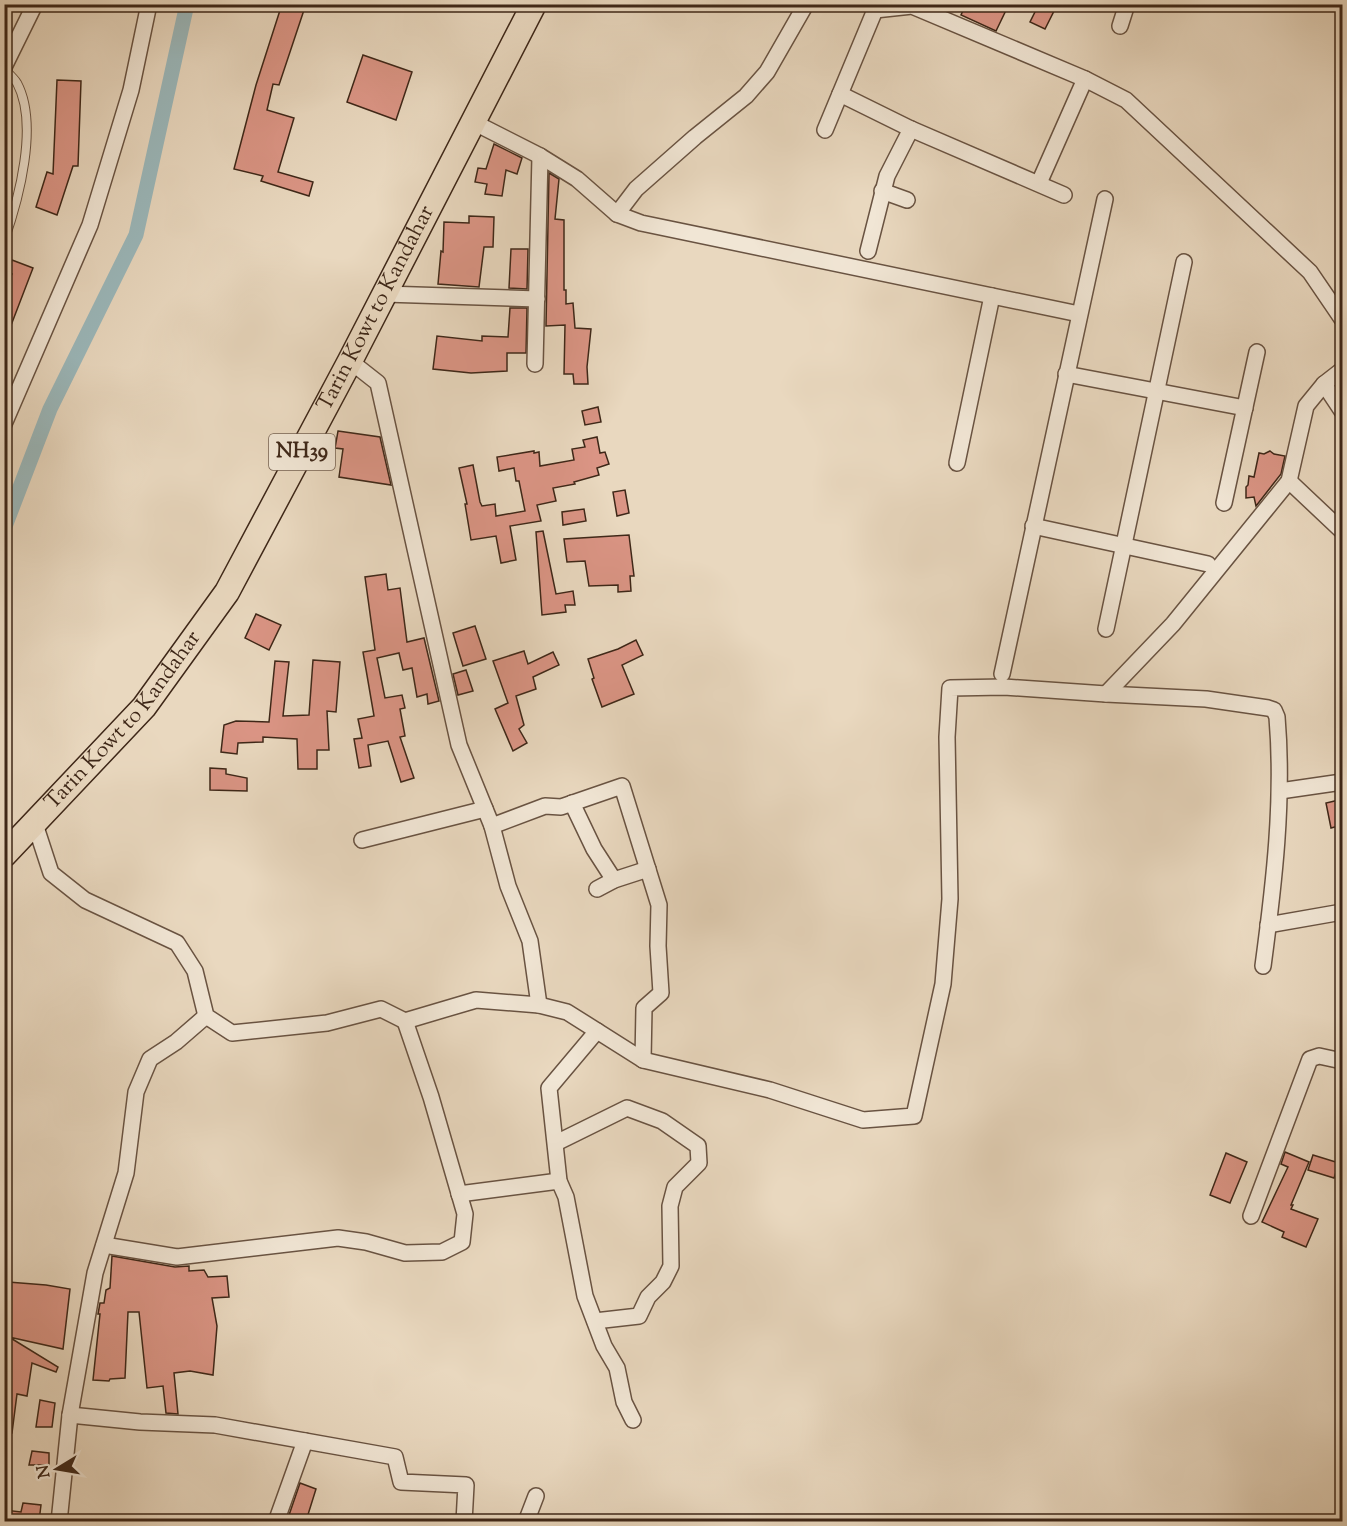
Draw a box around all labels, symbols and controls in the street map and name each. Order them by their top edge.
street label: Tarin Kowt to Kandahar [310,200,443,417]
road number: NH39 [269,434,335,470]
street label: Tarin Kowt to Kandahar [38,625,210,818]
north arrow [27,1439,87,1499]
text: N [32,1463,57,1480]

